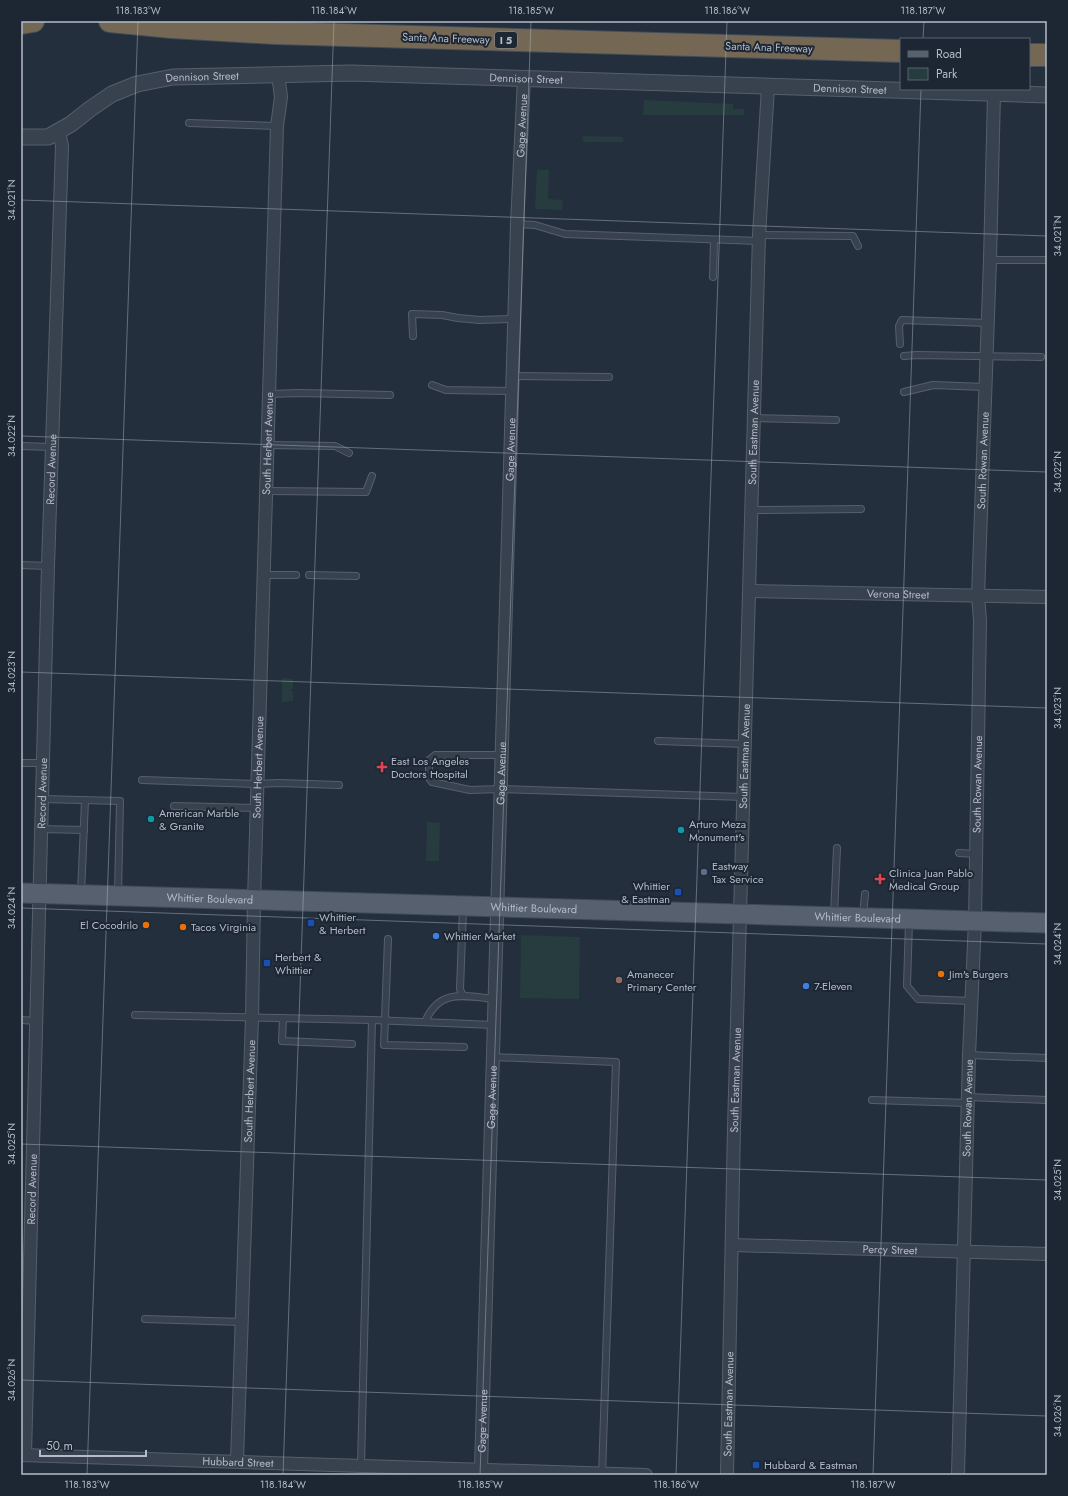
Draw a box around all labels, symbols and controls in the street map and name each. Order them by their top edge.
text: 118.183°W [115,3,161,18]
text: 118.184°W [311,3,357,18]
text: 118.185°W [508,3,554,18]
text: 118.186°W [704,3,750,18]
text: 118.187°W [900,3,946,18]
street label: Santa Ana Freeway [402,28,490,48]
road number: I 5 [495,32,517,48]
street label: Santa Ana Freeway [725,37,813,57]
legend [900,38,1030,90]
text: Road [936,45,962,63]
text: Park [936,65,958,83]
street label: Dennison Street [164,68,239,86]
street label: Dennison Street [489,69,563,88]
street label: Dennison Street [813,80,887,98]
street label: Gage Avenue [512,93,531,158]
text: 34.021°N [4,179,19,221]
text: 34.021°N [1050,215,1065,257]
street label: South Eastman Avenue [744,379,763,485]
street label: South Herbert Avenue [258,391,277,495]
street label: South Rowan Avenue [973,411,993,510]
text: 34.022°N [4,415,19,457]
street label: Gage Avenue [502,417,519,481]
street label: Record Avenue [42,433,60,505]
text: 34.022°N [1050,451,1065,493]
street label: Verona Street [867,585,930,603]
text: 34.023°N [4,651,19,693]
text: 34.023°N [1050,687,1065,729]
street label: South Eastman Avenue [735,703,754,809]
street label: South Herbert Avenue [248,715,267,819]
street label: South Rowan Avenue [968,735,986,833]
street label: Gage Avenue [492,741,510,805]
place label: East Los Angeles Doctors Hospital [391,753,470,782]
street label: Record Avenue [33,757,51,829]
marker: East Los Angeles Doctors Hospital [376,761,388,773]
place label: American Marble & Granite [159,805,240,834]
marker: American Marble & Granite [146,814,156,824]
place label: Arturo Meza Monument's [689,816,746,845]
marker: Arturo Meza Monument's [676,825,686,835]
place label: Eastway Tax Service [712,858,764,887]
place label: Clinica Juan Pablo Medical Group [889,865,973,894]
marker: Eastway Tax Service [699,867,709,877]
marker: Clinica Juan Pablo Medical Group [874,873,886,885]
place label: Whittier & Eastman [621,878,670,907]
text: 34.024°N [4,887,19,929]
marker: Whittier & Eastman [673,887,683,897]
street label: Whittier Boulevard [166,889,253,908]
street label: Whittier Boulevard [490,899,577,917]
street label: Whittier Boulevard [814,908,901,927]
place label: Whittier & Herbert [319,909,366,938]
place label: El Cocodrilo [80,917,138,933]
marker: Whittier & Herbert [306,918,316,928]
place label: Tacos Virginia [191,919,256,935]
marker: El Cocodrilo [141,920,151,930]
marker: Tacos Virginia [178,922,188,932]
text: 34.024°N [1050,923,1065,965]
place label: Whittier Market [444,928,516,944]
marker: Whittier Market [431,931,441,941]
place label: Herbert & Whittier [275,949,322,978]
marker: Herbert & Whittier [262,958,272,968]
place label: Amanecer Primary Center [627,966,697,995]
place label: Jim's Burgers [947,966,1009,982]
marker: Jim's Burgers [936,969,946,979]
marker: Amanecer Primary Center [614,975,624,985]
place label: 7-Eleven [814,978,852,994]
marker: 7-Eleven [801,981,811,991]
street label: South Eastman Avenue [726,1027,745,1133]
street label: South Herbert Avenue [240,1039,259,1143]
street label: South Rowan Avenue [958,1059,977,1157]
street label: Gage Avenue [483,1065,501,1129]
text: 34.025°N [4,1123,19,1165]
street label: Record Avenue [23,1153,41,1225]
text: 34.025°N [1050,1159,1065,1201]
street label: Percy Street [862,1241,918,1258]
street label: South Eastman Avenue [719,1351,737,1457]
text: 34.026°N [4,1359,19,1401]
street label: Gage Avenue [473,1389,491,1453]
text: 34.026°N [1050,1395,1065,1437]
scale bar [40,1432,146,1458]
text: 50 m [46,1437,73,1455]
street label: Hubbard Street [202,1453,274,1471]
place label: Hubbard & Eastman [764,1457,858,1473]
marker: Hubbard & Eastman [751,1460,761,1470]
text: 118.183°W [64,1477,110,1492]
text: 118.184°W [260,1477,306,1492]
text: 118.185°W [457,1477,503,1492]
text: 118.186°W [653,1477,699,1492]
text: 118.187°W [850,1477,896,1492]

